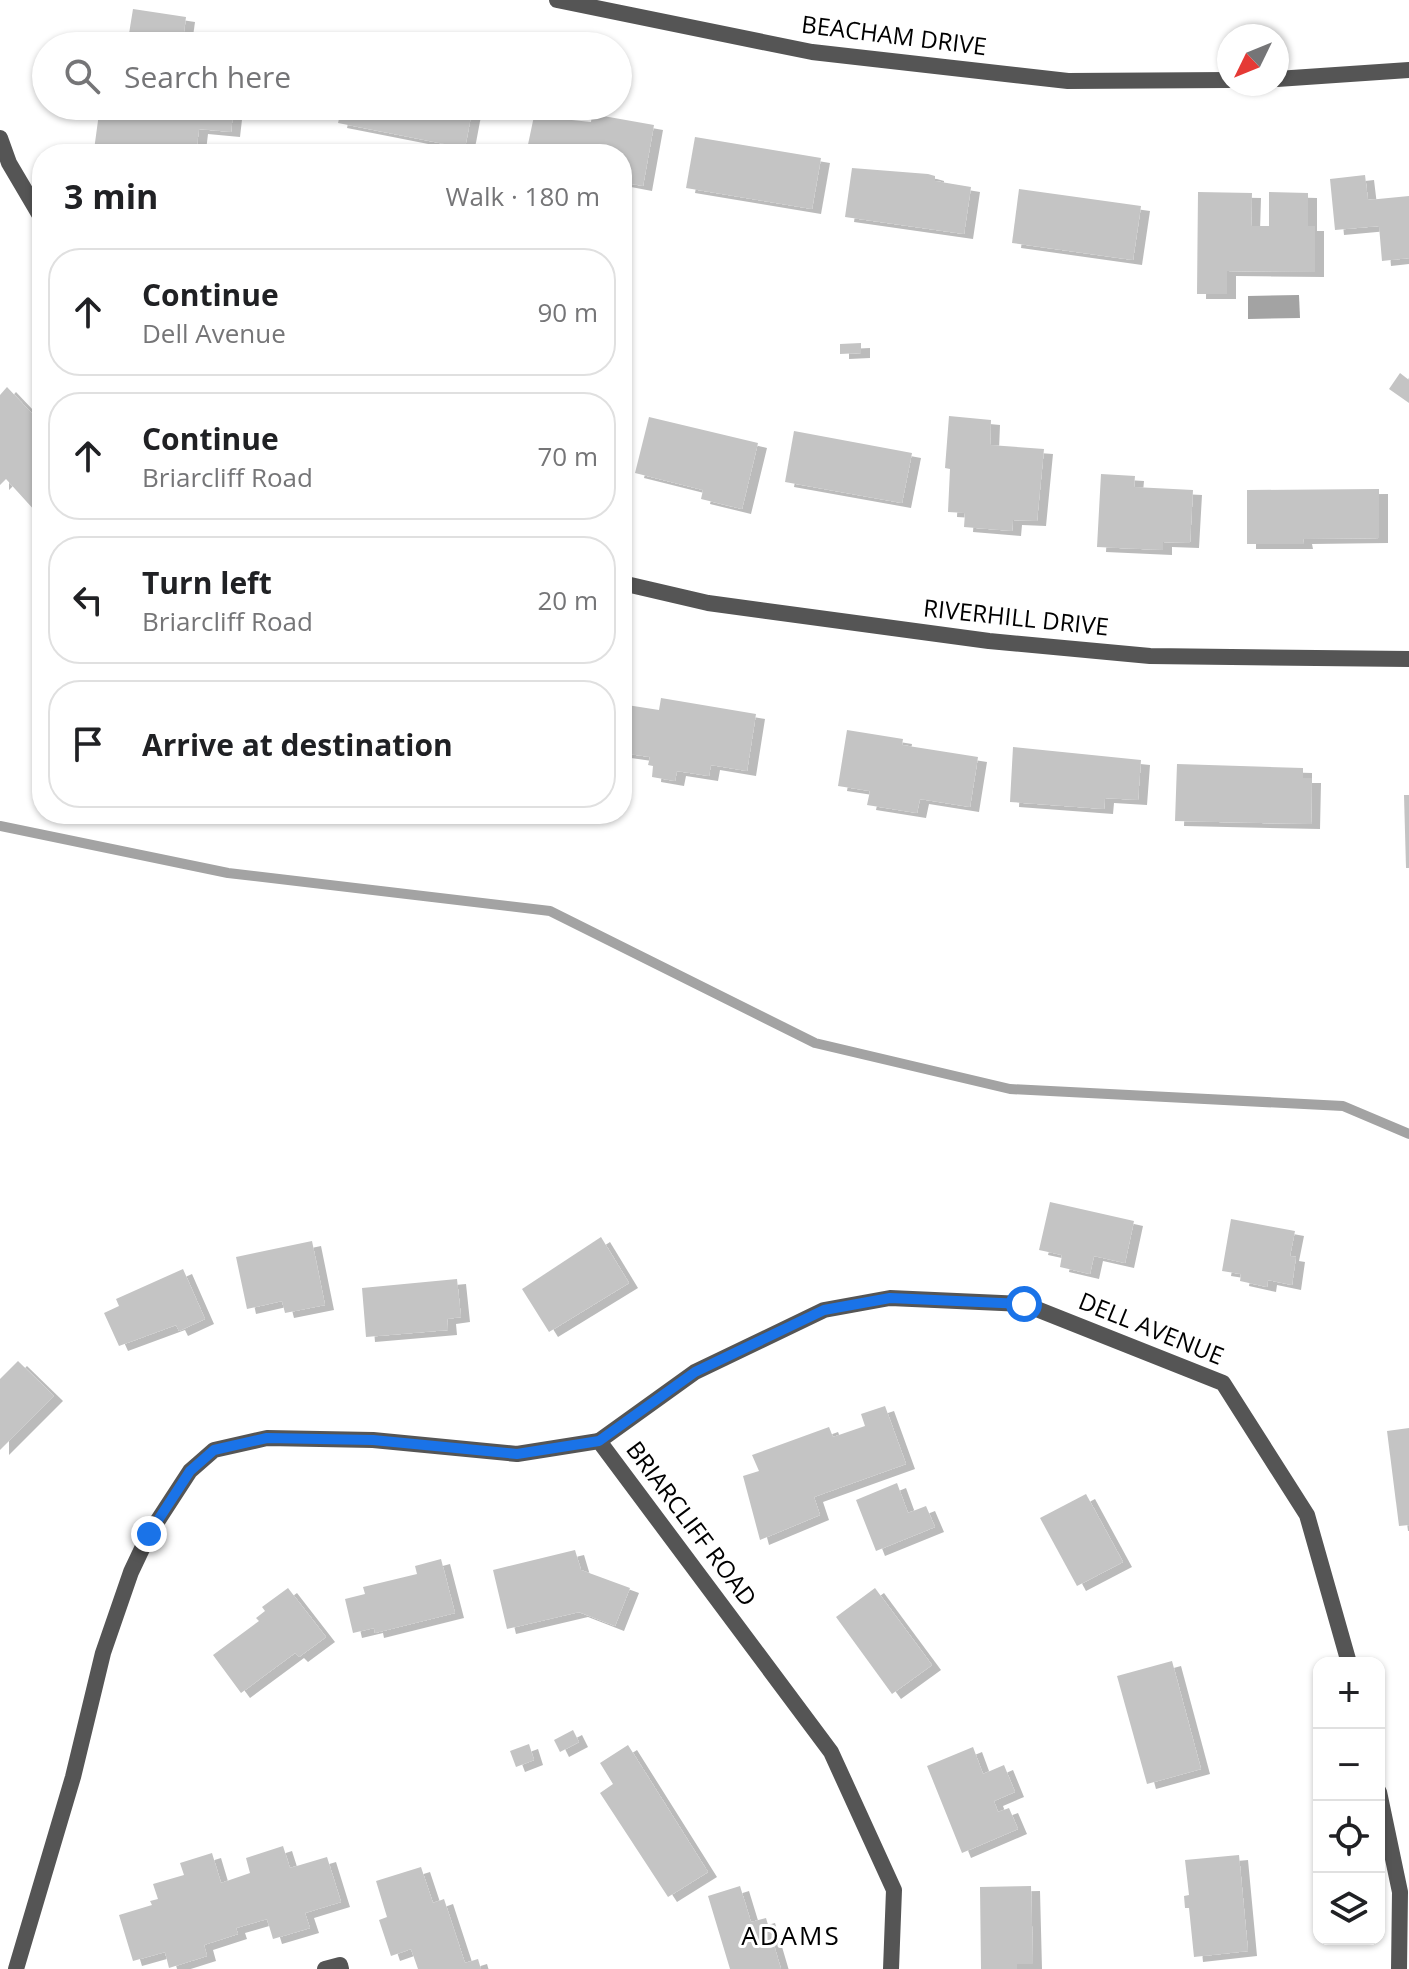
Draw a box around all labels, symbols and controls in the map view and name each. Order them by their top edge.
street label: BEACHAM DRIVE [800,7,989,62]
north arrow [1217,24,1289,96]
search box [32,32,632,120]
icon: search [60,54,104,98]
text: Search here [124,56,291,97]
text: 3 min [64,173,158,219]
text: Walk · 180 m [446,178,600,214]
text: Continue [142,274,279,315]
icon: ahead [66,290,110,334]
text: 90 m [537,294,598,330]
text: Dell Avenue [142,315,286,351]
text: Continue [142,418,279,459]
icon: ahead [66,434,110,478]
text: 70 m [537,438,598,474]
text: Briarcliff Road [142,459,313,495]
text: Turn left [142,562,272,603]
icon: left [66,578,110,622]
text: 20 m [537,582,598,618]
street label: RIVERHILL DRIVE [922,590,1110,643]
text: Briarcliff Road [142,603,313,639]
icon: arrive [66,722,110,766]
text: Arrive at destination [142,724,453,765]
street label: DELL AVENUE [1074,1284,1229,1372]
route start [1006,1286,1042,1322]
street label: BRIARCLIFF ROAD [619,1434,765,1612]
route end [131,1516,167,1552]
map controls [1313,1657,1385,1945]
button: + [1313,1657,1385,1729]
button: − [1313,1729,1385,1801]
button: locate [1313,1801,1385,1873]
button: layers [1313,1873,1385,1945]
district label: ADAMS [741,1917,841,1953]

